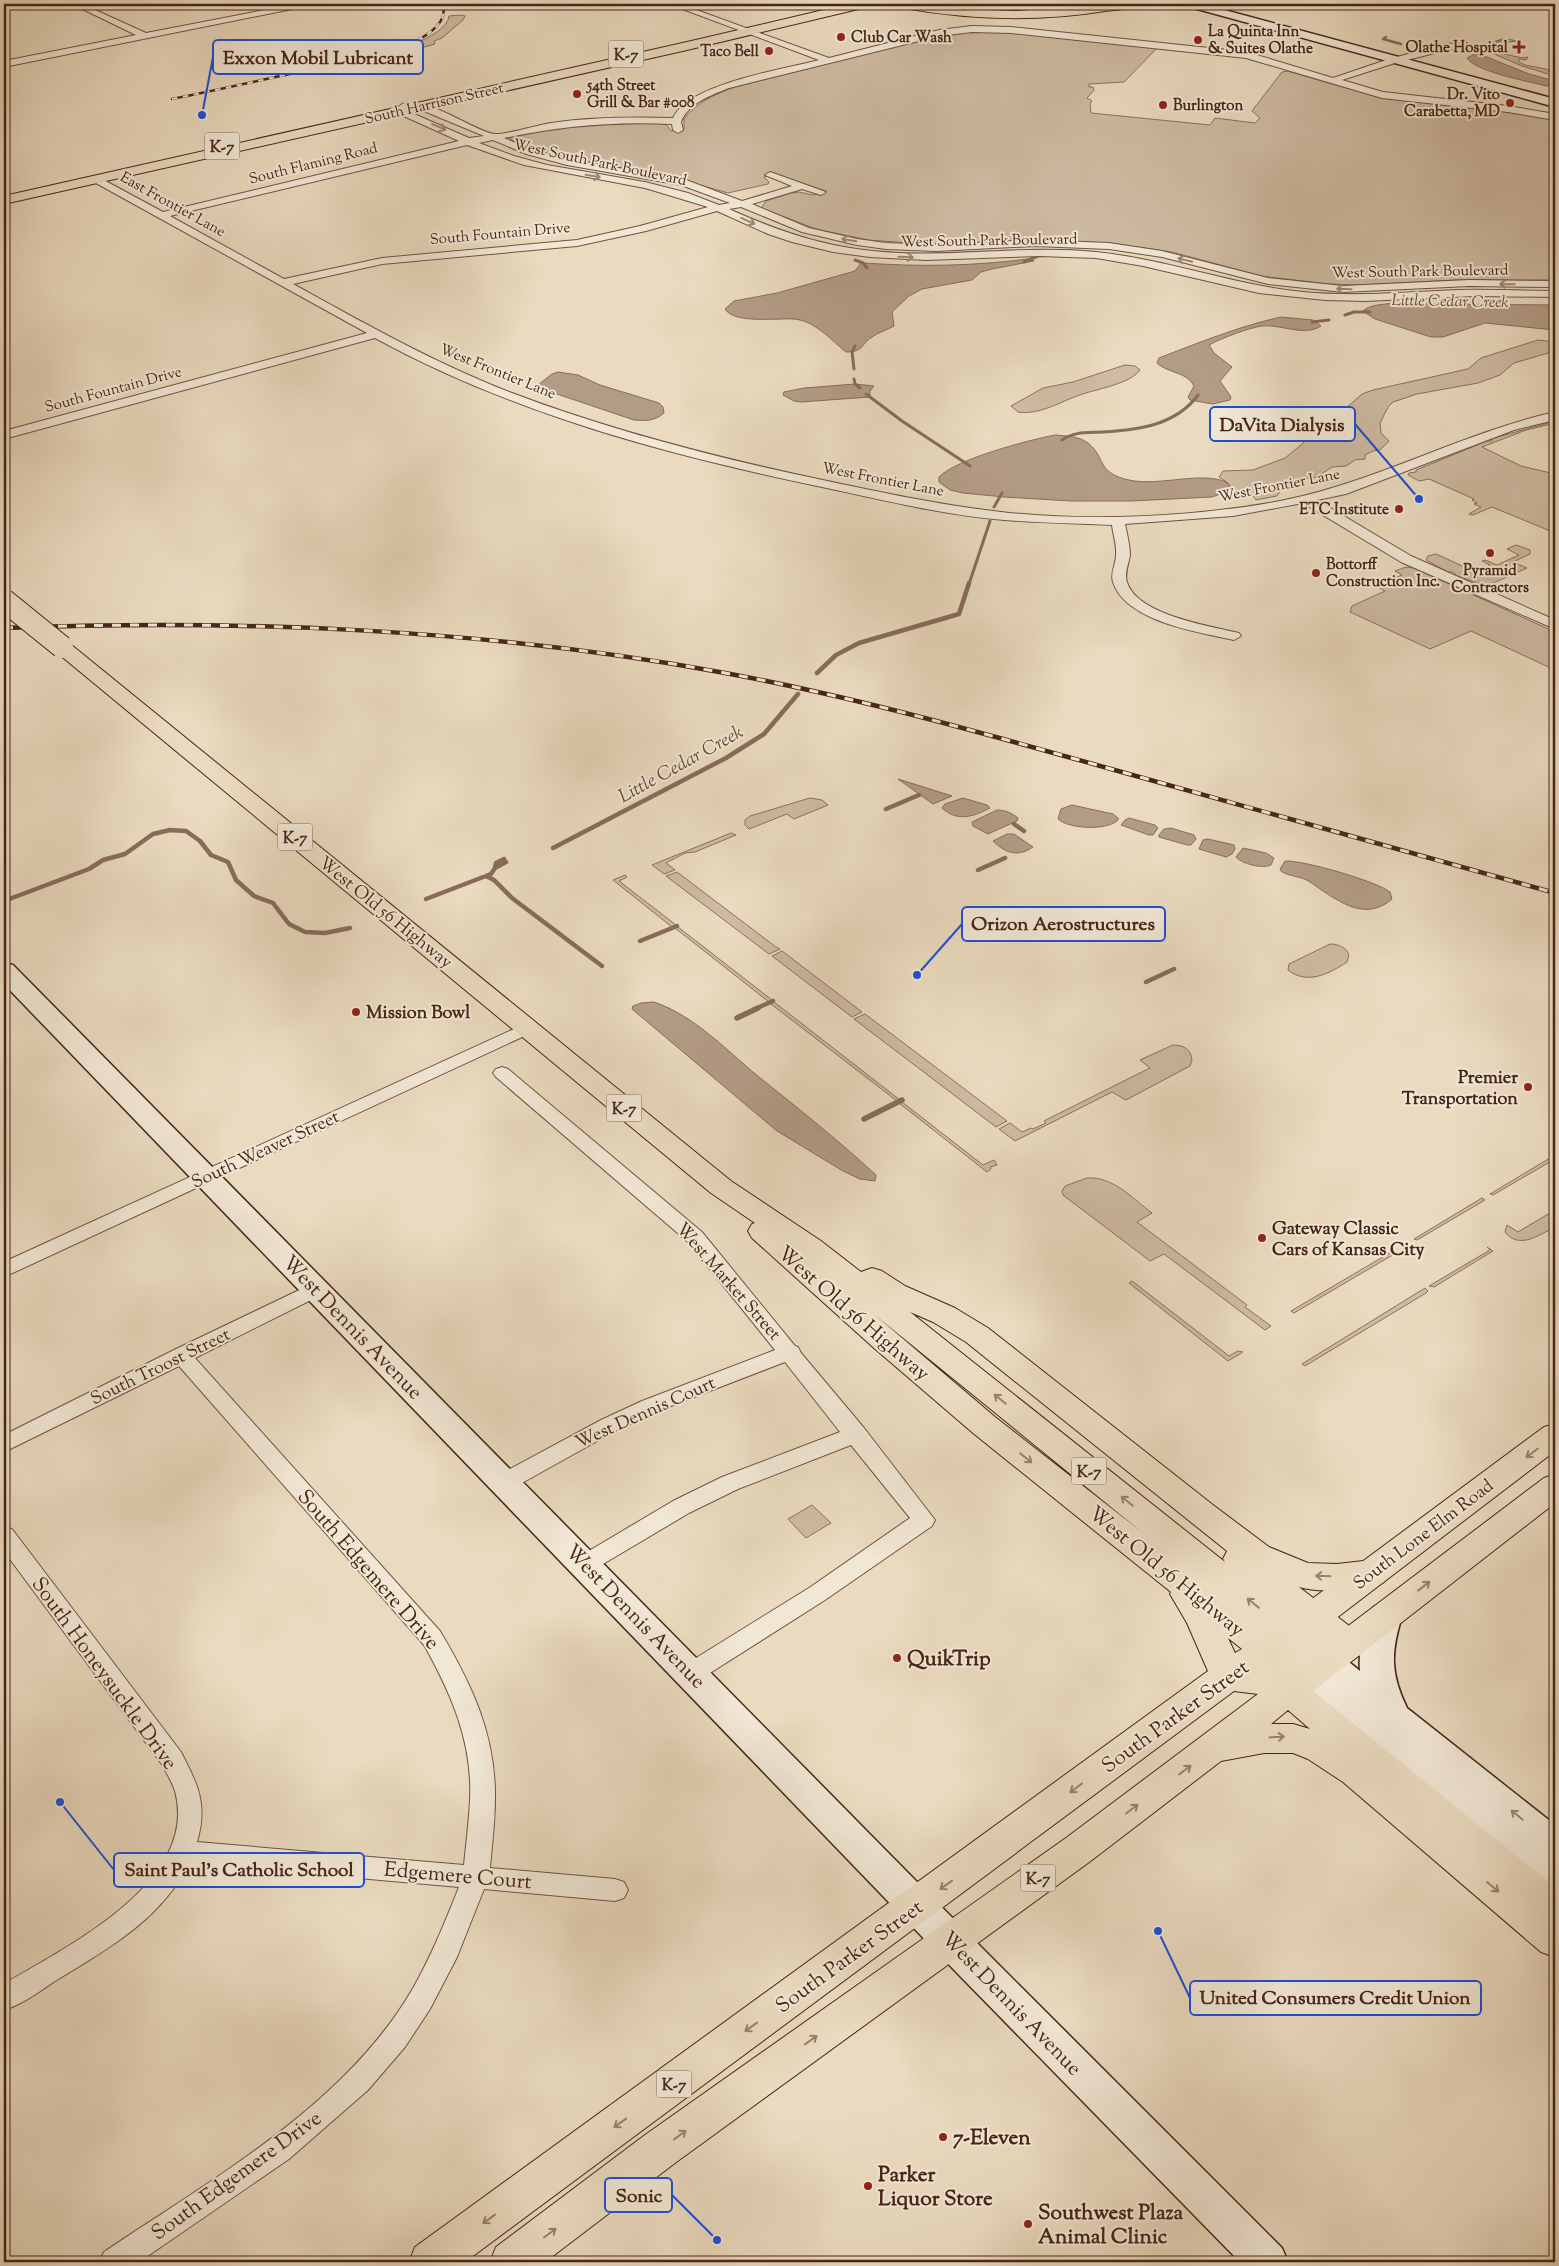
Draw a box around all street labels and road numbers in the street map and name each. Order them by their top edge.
road number: K-7 [608,41,644,68]
street label: South Harrison Street [363,78,506,131]
road number: K-7 [204,132,240,160]
street label: West South Park Boulevard [511,135,689,192]
street label: South Flaming Road [247,138,380,191]
street label: East Frontier Lane [116,168,229,243]
street label: South Fountain Drive [429,218,571,251]
street label: West South Park Boulevard [900,229,1078,254]
street label: West South Park Boulevard [1331,260,1509,285]
street label: West Frontier Lane [436,339,559,405]
street label: South Fountain Drive [43,362,184,419]
street label: West Frontier Lane [820,458,946,503]
street label: West Frontier Lane [1217,464,1342,509]
road number: K-7 [278,824,312,850]
street label: West Old 56 Highway [312,851,457,976]
road number: K-7 [606,1094,642,1122]
street label: South Weaver Street [188,1105,344,1197]
street label: West Market Street [669,1217,786,1347]
street label: West Old 56 Highway [770,1240,936,1390]
street label: West Dennis Avenue [274,1249,429,1408]
street label: South Troost Street [87,1323,235,1413]
street label: West Dennis Court [572,1371,720,1456]
road number: K-7 [1072,1458,1106,1484]
street label: South Lone Elm Road [1349,1474,1500,1597]
street label: South Edgemere Drive [289,1484,446,1657]
street label: West Old 56 Highway [1081,1500,1251,1645]
street label: West Dennis Avenue [557,1538,712,1697]
street label: South Honeysuckle Drive [23,1572,184,1777]
street label: South Parker Street [1096,1654,1256,1782]
street label: Edgemere Court [383,1856,533,1898]
road number: K-7 [1020,1865,1056,1892]
street label: South Parker Street [770,1894,930,2022]
street label: West Dennis Avenue [933,1925,1088,2084]
road number: K-7 [656,2070,692,2098]
street label: South Edgemere Drive [146,2105,328,2249]

